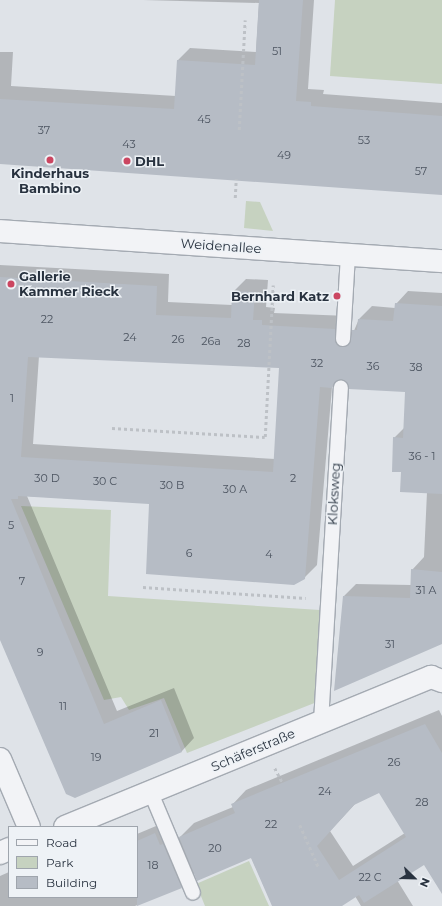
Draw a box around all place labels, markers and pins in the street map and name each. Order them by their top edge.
place label: DHL [135,153,164,169]
marker: Kinderhaus Bambino [45,155,55,165]
marker: DHL [122,156,132,166]
place label: Kinderhaus Bambino [11,166,89,197]
place label: Gallerie Kammer Rieck [19,269,119,300]
marker: Gallerie Kammer Rieck [6,279,16,289]
place label: Bernhard Katz [231,288,329,304]
marker: Bernhard Katz [332,291,342,301]

